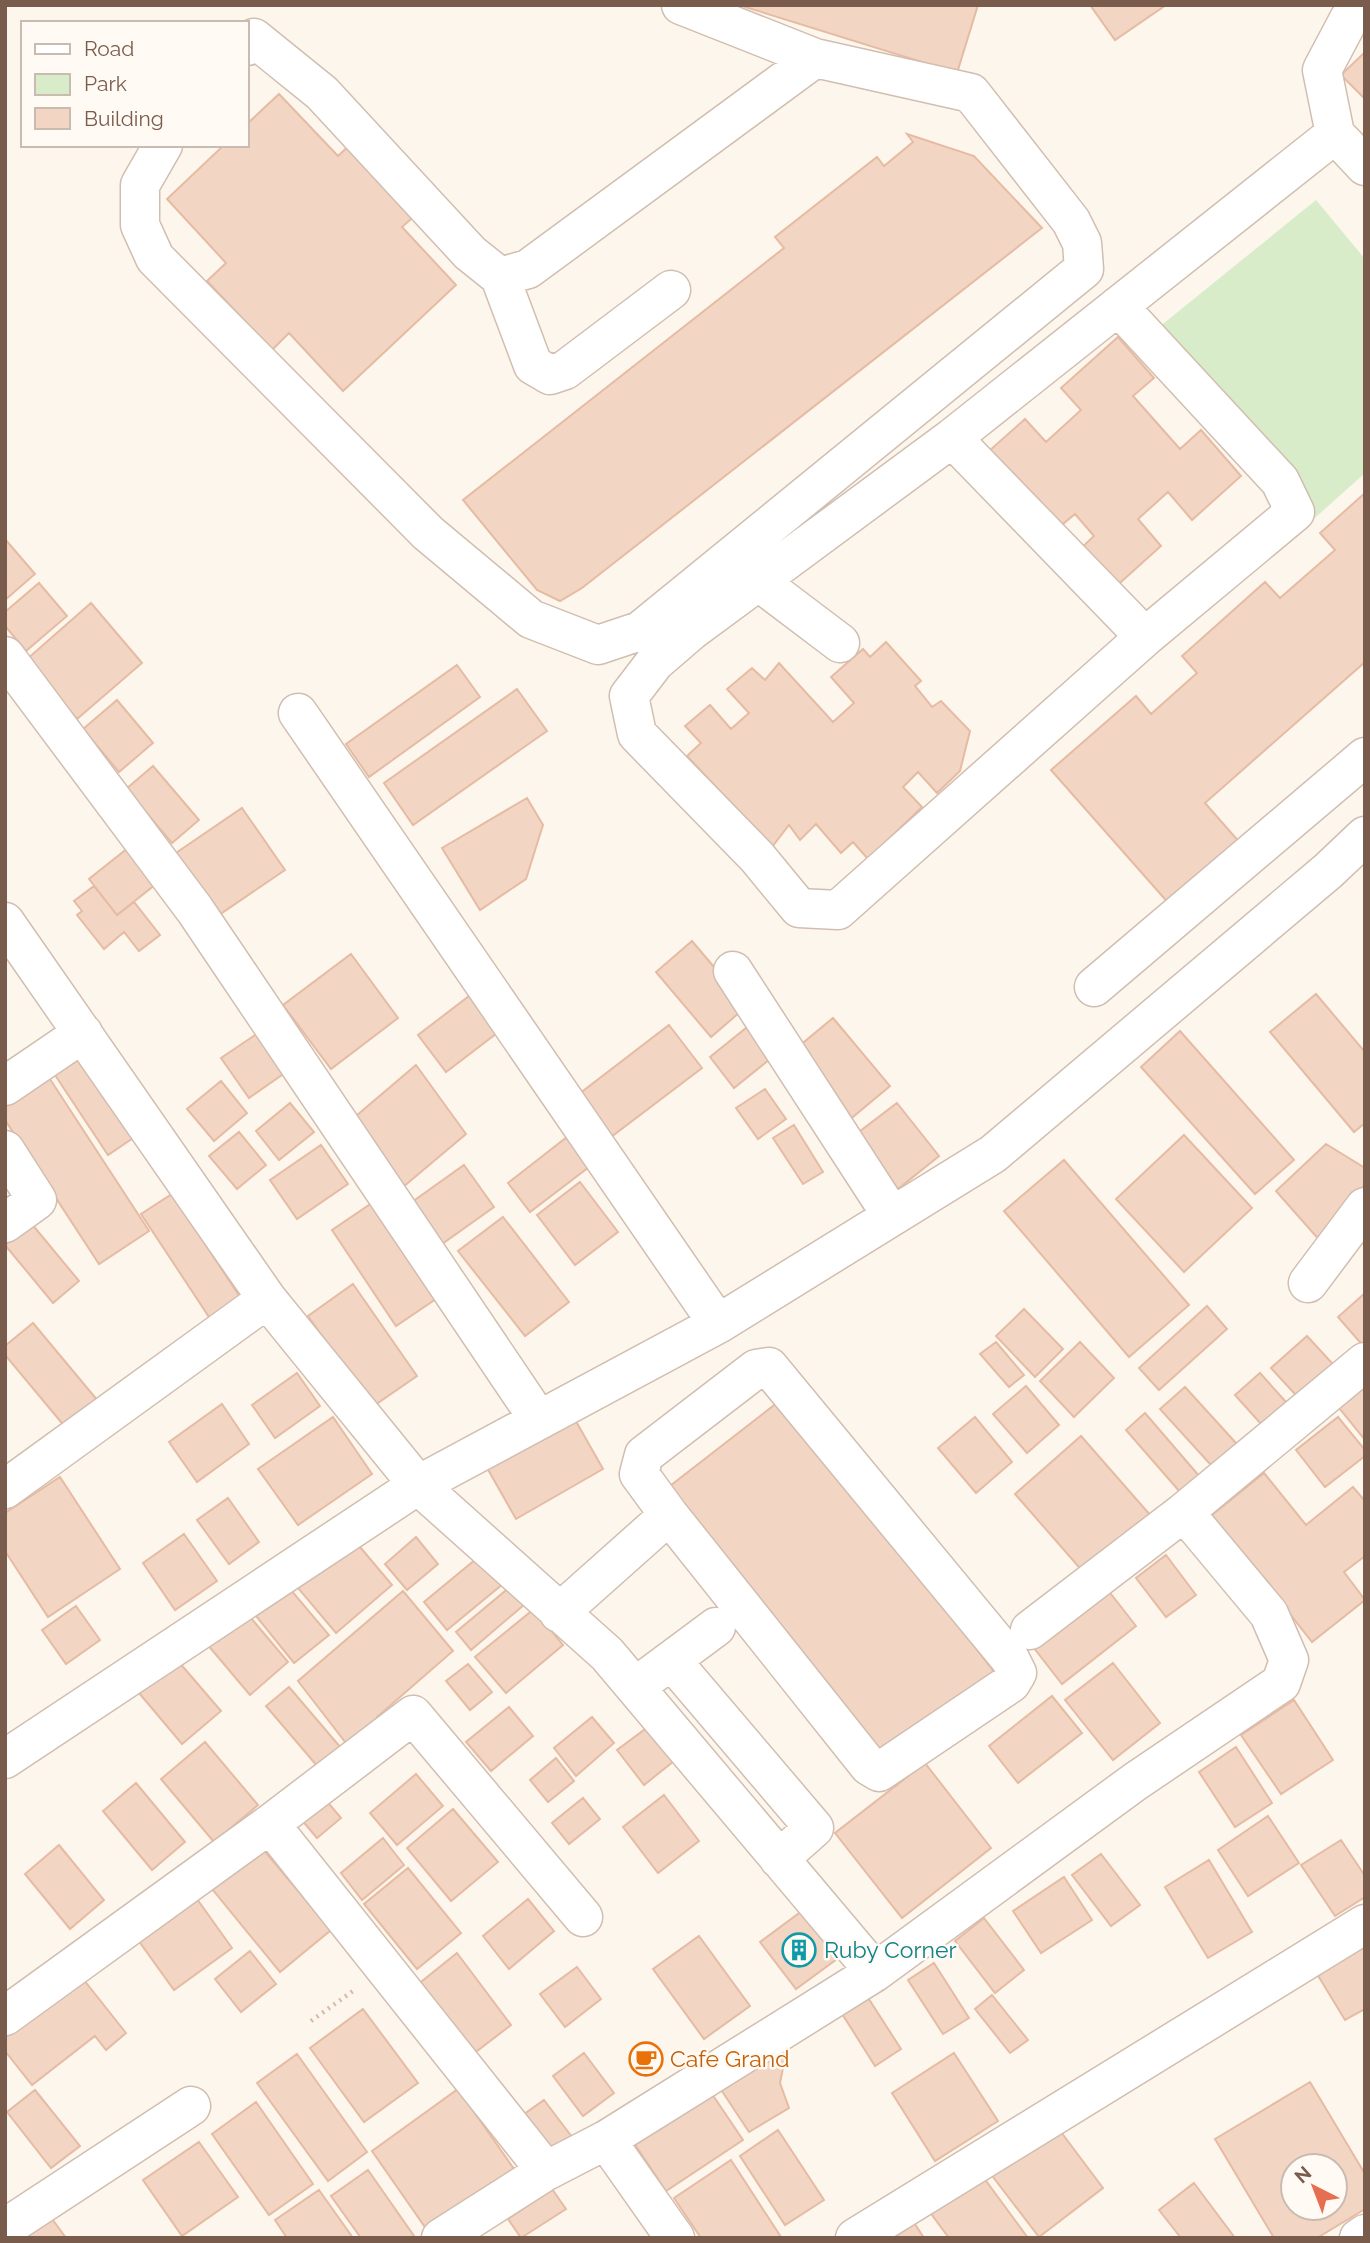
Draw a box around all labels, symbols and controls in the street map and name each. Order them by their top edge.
legend [21,21,248,147]
text: Road [84,36,134,61]
text: Park [84,71,127,96]
text: Building [84,106,164,131]
building icon: Ruby Corner [780,1931,818,1969]
place label: Ruby Corner [824,1936,957,1963]
cafe icon: Cafe Grand [627,2040,665,2078]
place label: Cafe Grand [670,2045,790,2072]
north arrow [1279,2152,1349,2222]
text: N [1290,2161,1315,2187]

